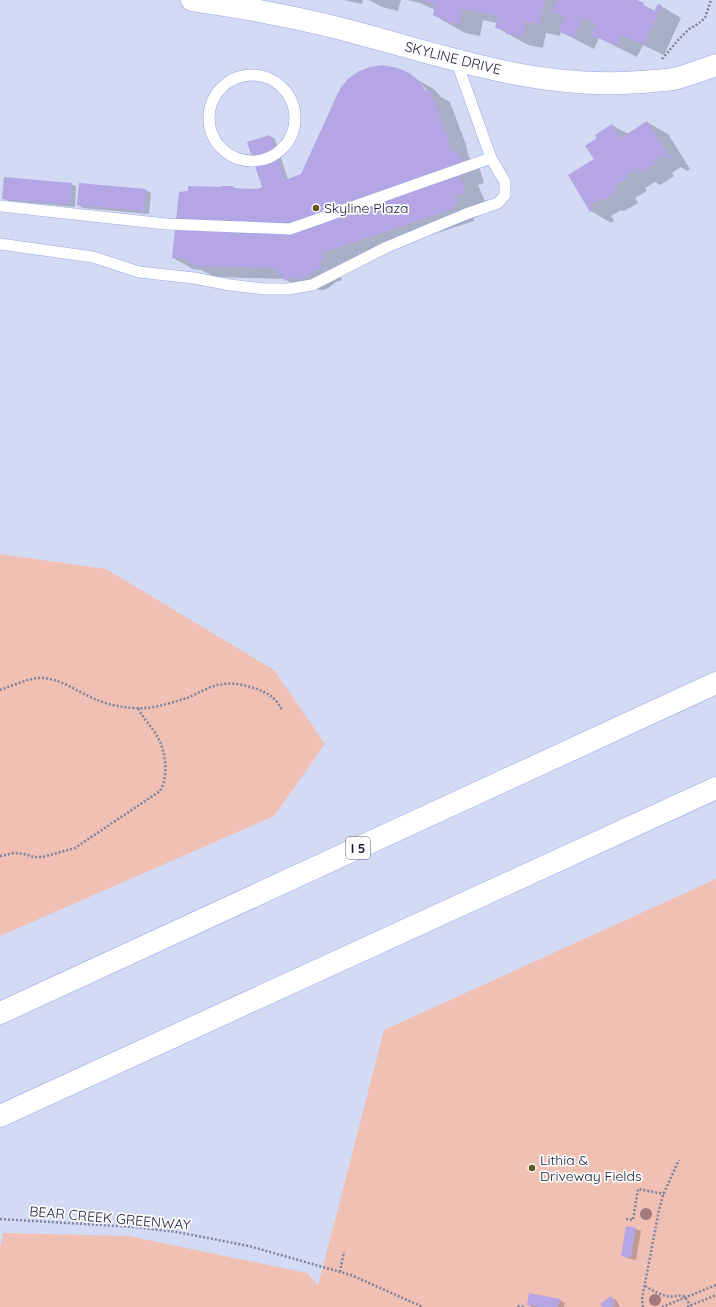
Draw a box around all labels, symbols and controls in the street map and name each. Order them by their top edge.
street label: SKYLINE DRIVE [403,37,503,79]
place label: Skyline Plaza [324,199,409,217]
marker: Skyline Plaza [311,203,321,213]
road number: I 5 [346,837,370,859]
place label: Lithia & Driveway Fields [540,1151,642,1185]
marker: Lithia & Driveway Fields [527,1163,537,1173]
street label: BEAR CREEK GREENWAY [29,1202,192,1234]

